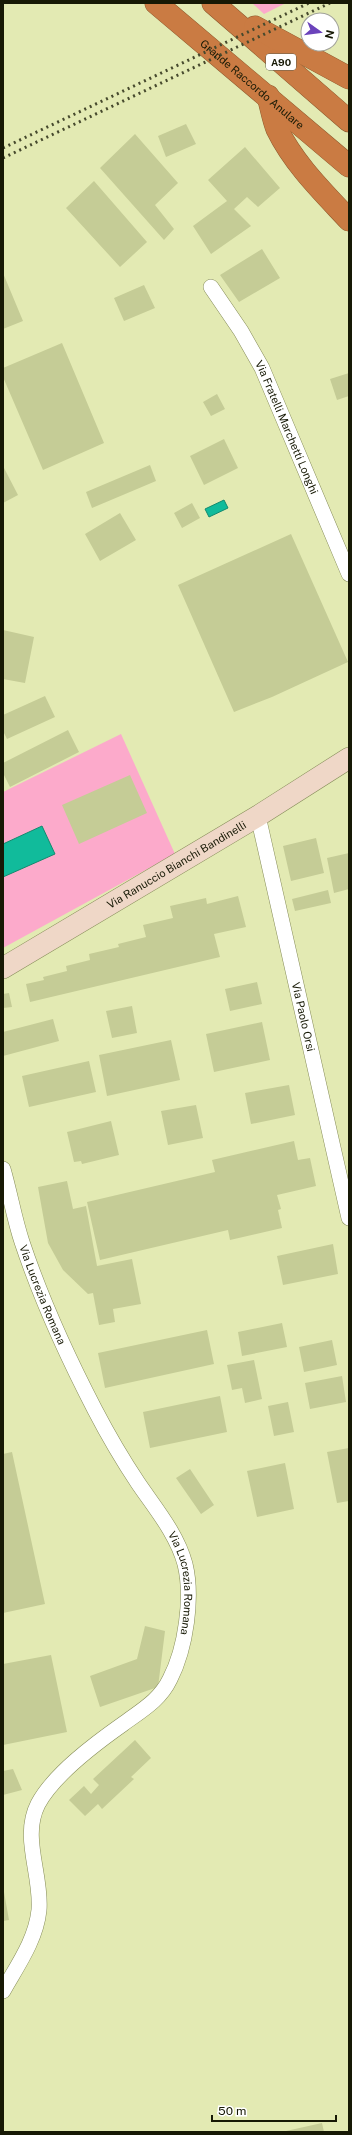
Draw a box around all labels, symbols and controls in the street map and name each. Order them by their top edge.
north arrow [300,12,340,52]
text: N [323,29,337,40]
street label: Grande Raccordo Anulare [198,37,306,131]
road number: A90 [266,54,296,70]
street label: Via Fratelli Marchetti Longhi [253,358,321,496]
street label: Via Ranuccio Bianchi Bandinelli [105,818,248,911]
street label: Via Paolo Orsi [290,981,317,1053]
street label: Via Lucrezia Romana [17,1243,68,1346]
street label: Via Lucrezia Romana [166,1529,194,1636]
scale bar [212,2097,336,2123]
text: 50 m [218,2104,246,2118]

